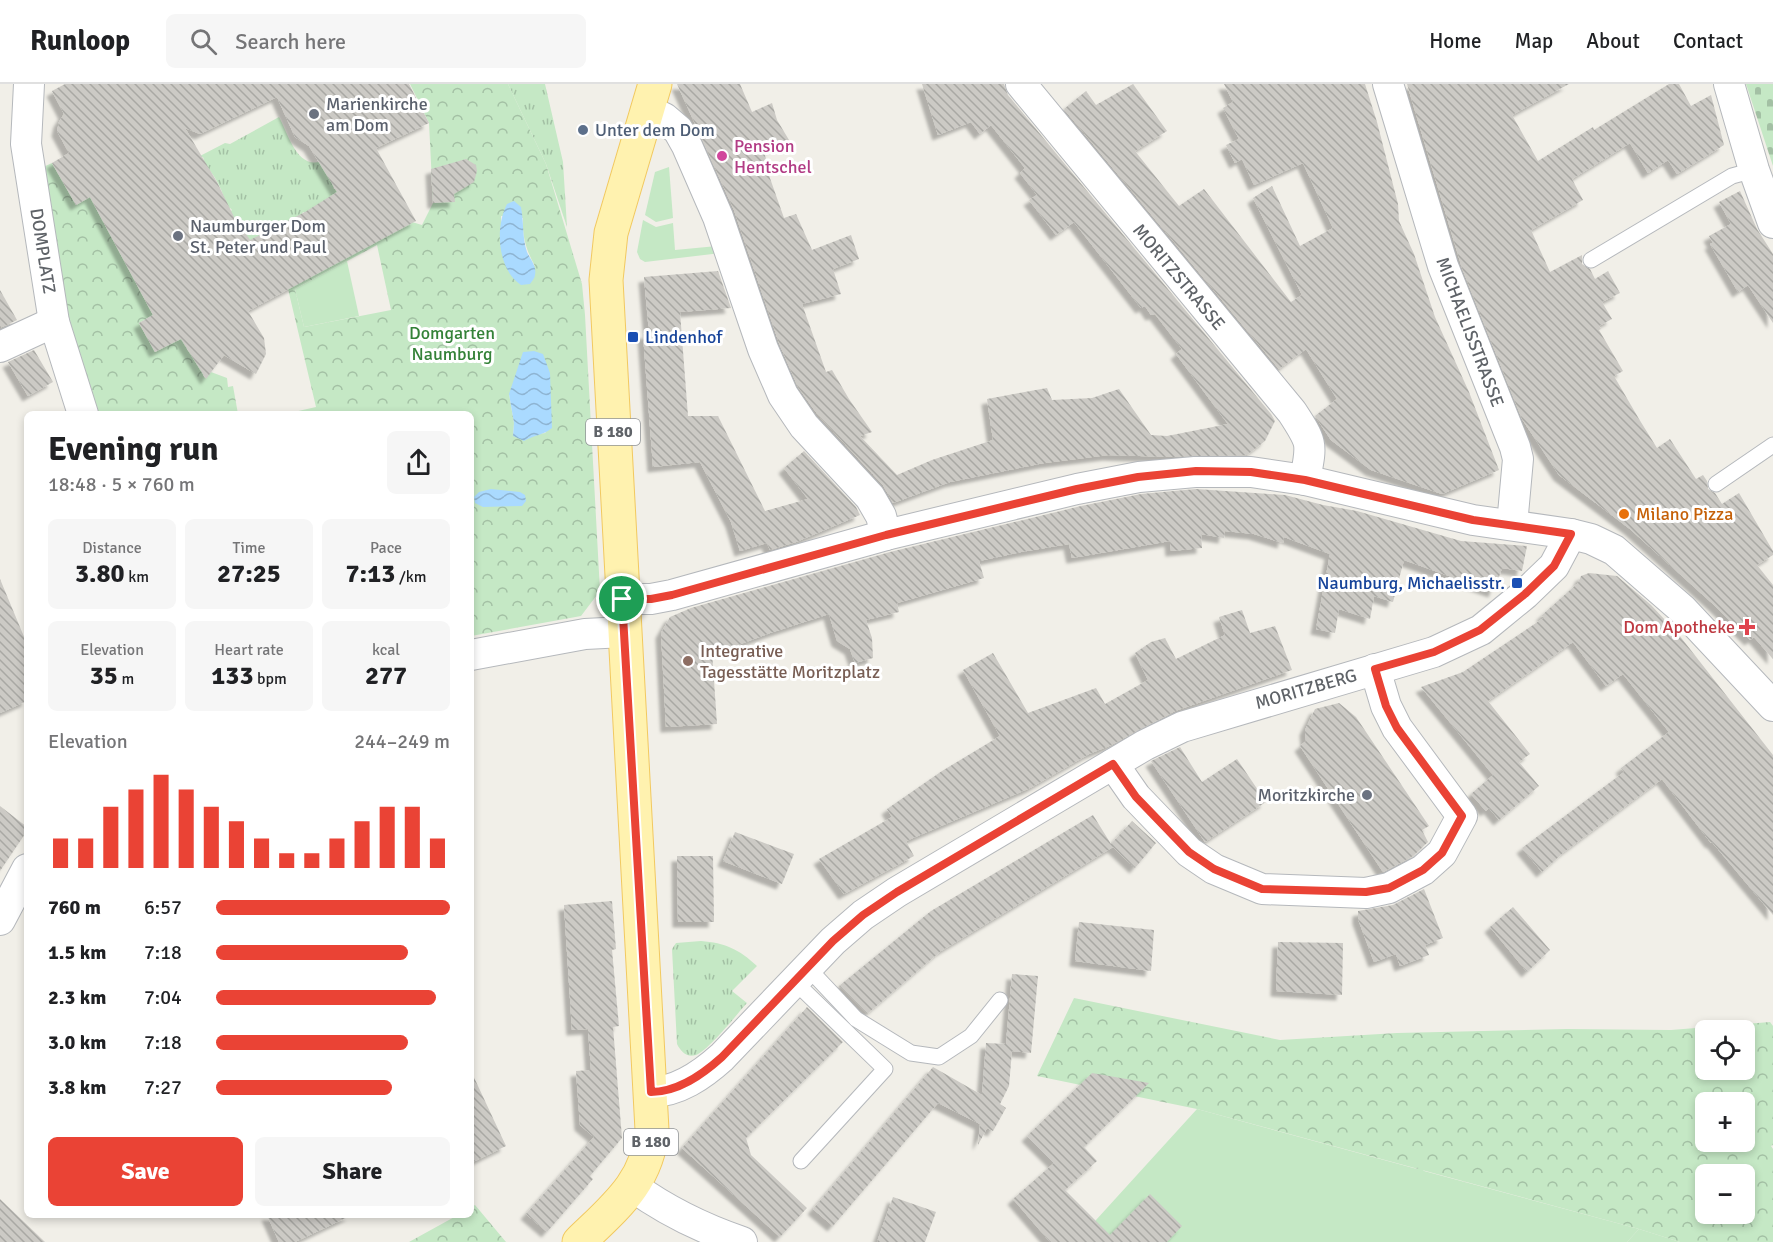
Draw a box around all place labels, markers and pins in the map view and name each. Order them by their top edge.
place label: Marienkirche am Dom [326,93,428,136]
marker: Marienkirche am Dom [307,107,321,121]
place label: Unter dem Dom [595,119,715,141]
marker: Unter dem Dom [576,123,590,137]
place label: Pension Hentschel [734,135,812,178]
marker: Pension Hentschel [715,149,729,163]
place label: Naumburger Dom St. Peter und Paul [190,215,327,258]
marker: Naumburger Dom St. Peter und Paul [171,229,185,243]
place label: Lindenhof [645,326,723,348]
marker: Lindenhof [626,330,640,344]
place label: Milano Pizza [1636,503,1733,525]
marker: Milano Pizza [1617,507,1631,521]
place label: Naumburg, Michaelisstr. [1317,572,1505,594]
pin [596,573,647,624]
marker: Naumburg, Michaelisstr. [1510,576,1524,590]
place label: Dom Apotheke [1623,616,1735,638]
marker: Dom Apotheke [1740,620,1754,634]
place label: Integrative Tagesstätte Moritzplatz [700,640,880,683]
marker: Integrative Tagesstätte Moritzplatz [681,654,695,668]
place label: Moritzkirche [1257,784,1355,806]
marker: Moritzkirche [1360,788,1374,802]

